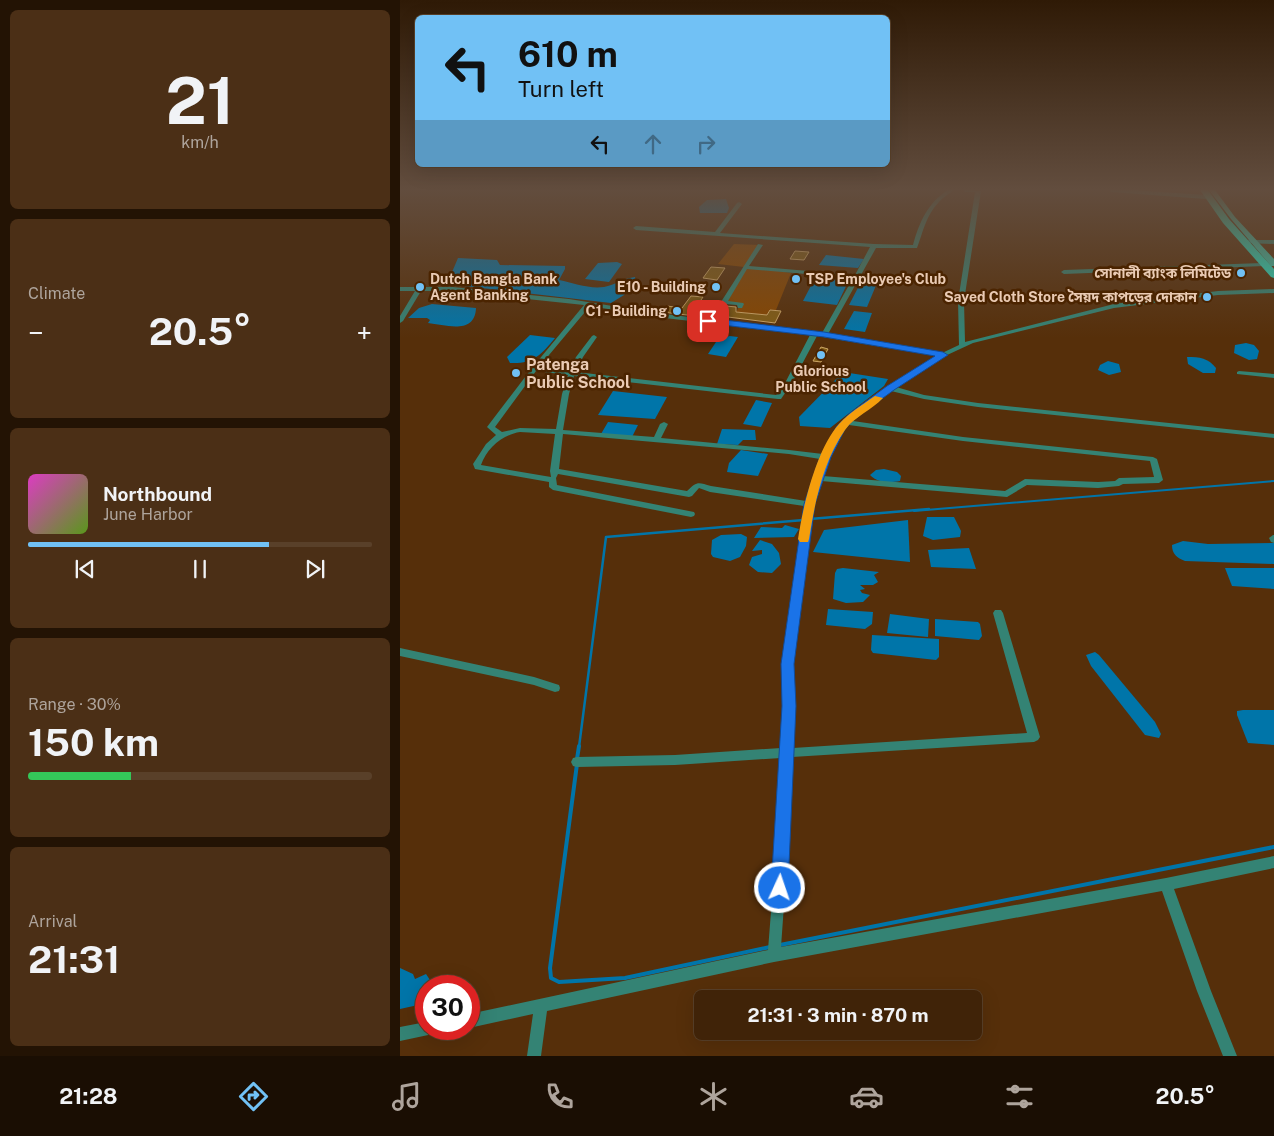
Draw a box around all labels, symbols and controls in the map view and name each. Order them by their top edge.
text: 610 m [518,34,618,75]
icon: left [435,35,500,100]
text: 21 [165,62,235,139]
text: Turn left [518,76,604,102]
icon: left [586,130,614,158]
icon: ahead [639,130,667,158]
icon: right [692,130,720,158]
text: km/h [181,133,219,152]
place label: সোনালী ব্যাংক লিমিটেড [1094,265,1232,281]
marker: সোনালী ব্যাংক লিমিটেড [1235,267,1247,279]
place label: Dutch Bangla Bank Agent Banking [430,271,557,303]
place label: TSP Employee's Club [806,271,946,287]
marker: TSP Employee's Club [790,273,802,285]
place label: E10 - Building [617,279,706,295]
marker: Dutch Bangla Bank Agent Banking [414,281,426,293]
marker: E10 - Building [710,281,722,293]
text: Climate [28,284,85,303]
place label: Sayed Cloth Store সৈয়দ কাপড়ের দোকান [944,289,1197,305]
marker: Sayed Cloth Store সৈয়দ কাপড়ের দোকান [1201,291,1213,303]
pin [687,300,729,342]
place label: C1 - Building [586,303,667,319]
marker: C1 - Building [671,305,683,317]
icon: arrive [694,307,722,335]
text: 20.5° [149,309,251,354]
text: − [28,316,44,349]
text: + [356,316,372,349]
marker: Glorious Public School [815,349,827,361]
place label: Patenga Public School [526,355,630,392]
place label: Glorious Public School [775,363,867,395]
marker: Patenga Public School [510,367,522,379]
text: Northbound [103,483,212,505]
text: June Harbor [103,505,193,524]
icon: previous [71,555,99,583]
icon: pause [186,555,214,583]
icon: next [301,555,329,583]
text: Range · 30% [28,695,121,714]
text: 150 km [28,720,159,765]
position arrow [753,861,805,913]
text: Arrival [28,912,77,931]
text: 21:31 [28,937,120,982]
speed limit sign: 30 [415,975,480,1040]
text: 21:31 · 3 min · 870 m [748,1004,928,1026]
icon: directions [236,1079,271,1114]
icon: music [389,1079,424,1114]
icon: phone [542,1079,577,1114]
icon: climate [696,1079,731,1114]
icon: car [849,1079,884,1114]
icon: filters [1002,1079,1037,1114]
text: 21:28 [59,1083,118,1109]
text: 20.5° [1155,1083,1215,1109]

